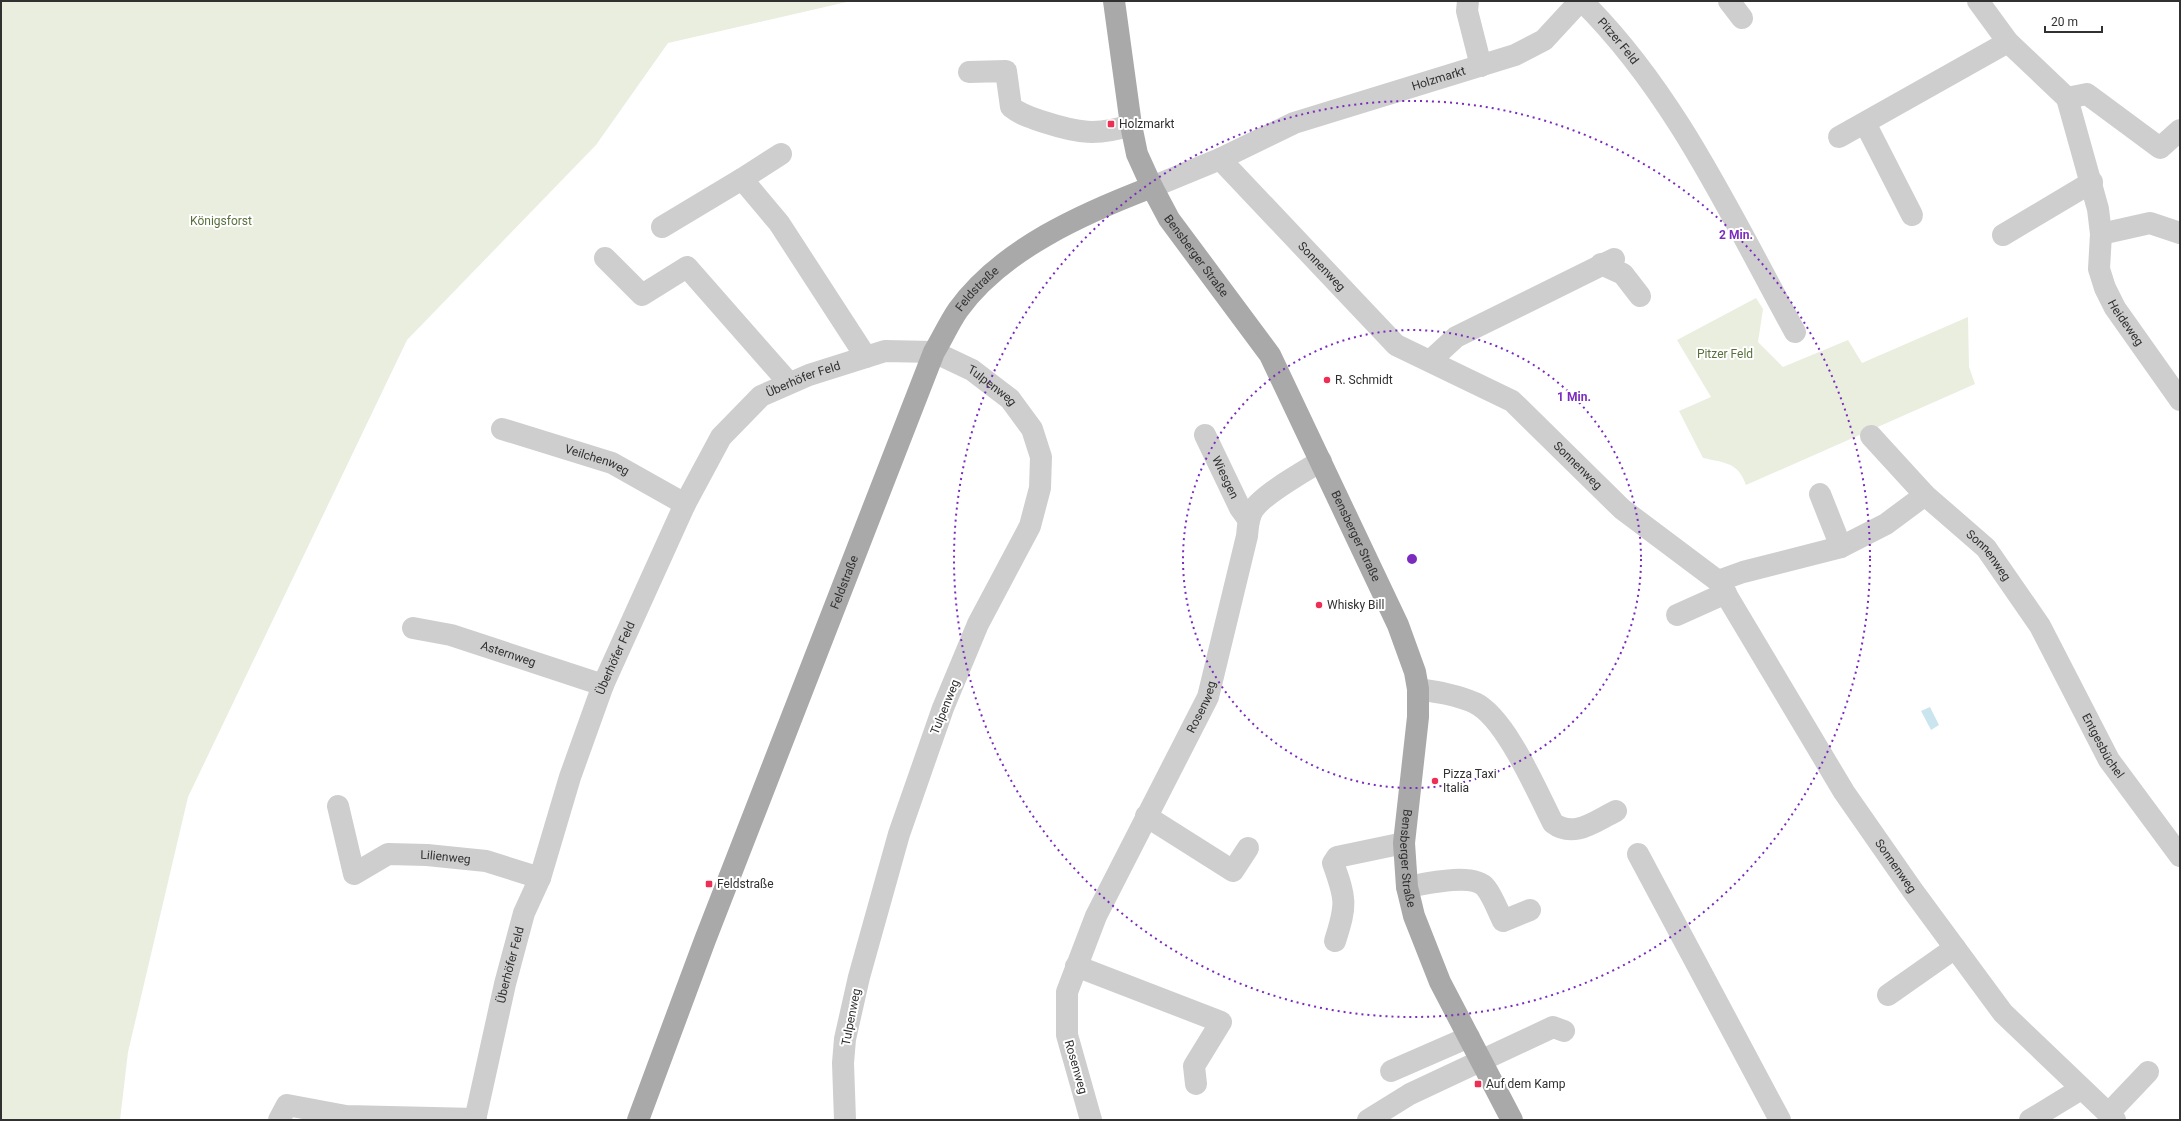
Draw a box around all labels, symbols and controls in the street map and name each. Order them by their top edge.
scale bar [2045,8,2102,34]
street label: Pitzer Feld [1595,15,1642,67]
text: 20 m [2051,15,2078,29]
street label: Holzmarkt [1410,64,1467,93]
place label: Holzmarkt [1119,117,1174,131]
marker: Holzmarkt [1106,119,1116,129]
street label: Bensberger Straße [1161,212,1231,300]
park label: Königsforst [190,214,252,228]
text: 2 Min. [1719,228,1753,242]
street label: Sonnenweg [1295,239,1348,294]
street label: Feldstraße [953,264,1002,314]
street label: Heideweg [2105,297,2146,349]
park label: Pitzer Feld [1697,347,1753,361]
street label: Überhöfer Feld [764,359,842,400]
street label: Tulpenweg [966,362,1020,409]
place label: R. Schmidt [1335,373,1393,387]
marker: R. Schmidt [1322,375,1332,385]
text: 1 Min. [1557,390,1591,404]
street label: Sonnenweg [1551,439,1605,492]
street label: Veilchenweg [563,442,632,478]
street label: Wiesgen [1209,454,1242,501]
street label: Bensberger Straße [1328,488,1383,584]
street label: Sonnenweg [1963,527,2014,584]
centre of rings [1405,552,1419,566]
street label: Feldstraße [828,553,861,611]
place label: Whisky Bill [1327,598,1384,612]
marker: Whisky Bill [1314,600,1324,610]
street label: Überhöfer Feld [592,619,638,696]
street label: Asternweg [479,638,538,669]
street label: Tulpenweg [928,677,962,737]
street label: Rosenweg [1184,680,1219,735]
street label: Entgesbüchel [2079,711,2127,781]
place label: Pizza Taxi Italia [1443,767,1497,795]
marker: Pizza Taxi Italia [1430,776,1440,786]
street label: Bensberger Straße [1397,808,1419,909]
street label: Sonnenweg [1872,836,1919,896]
street label: Lilienweg [420,848,471,866]
place label: Feldstraße [717,877,774,891]
marker: Feldstraße [704,879,714,889]
street label: Überhöfer Feld [493,925,527,1005]
street label: Tulpenweg [839,987,863,1047]
street label: Rosenweg [1062,1038,1090,1096]
place label: Auf dem Kamp [1486,1077,1566,1091]
marker: Auf dem Kamp [1473,1079,1483,1089]

